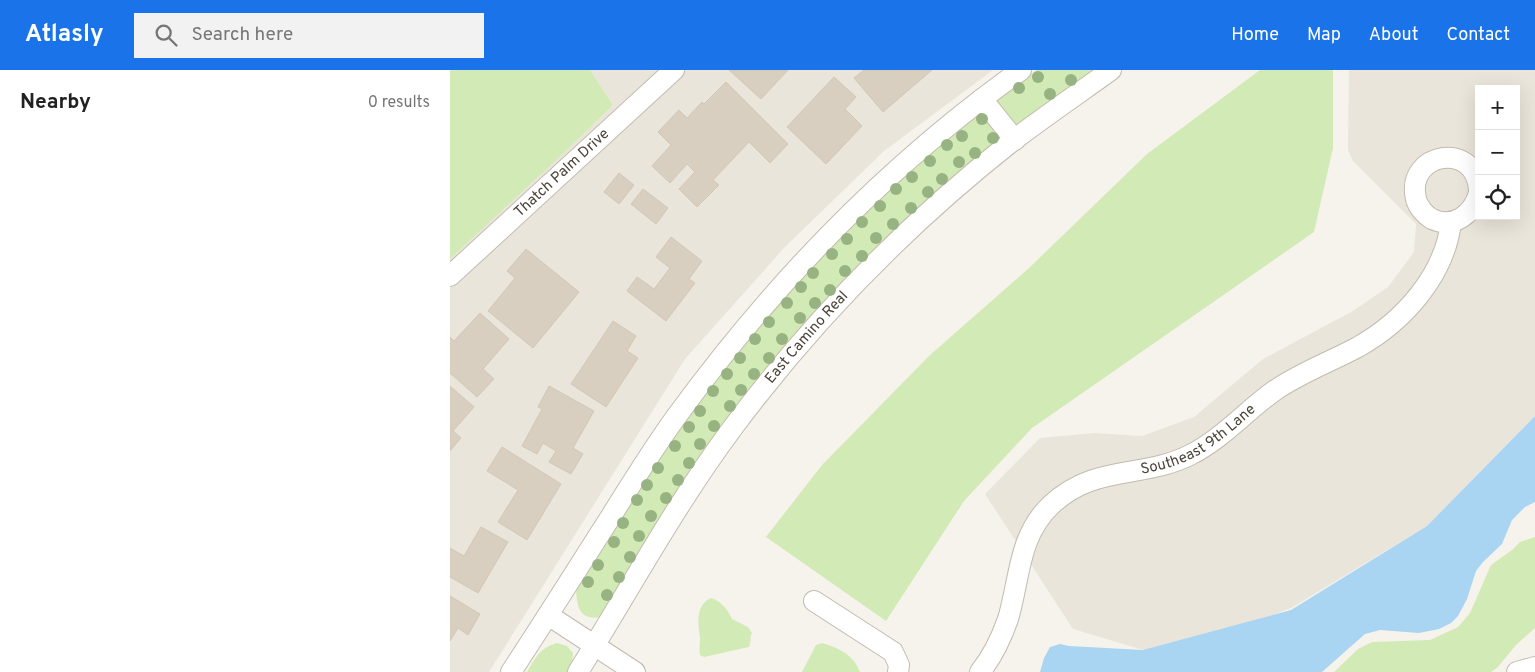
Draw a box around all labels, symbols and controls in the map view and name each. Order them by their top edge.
search box [134,13,484,58]
text: Atlasly [25,20,104,50]
icon: search [152,21,180,49]
text: Search here [192,23,293,47]
text: Home [1231,24,1279,47]
text: Map [1307,24,1341,47]
text: About [1369,24,1418,47]
text: Contact [1446,24,1510,47]
map controls [1475,85,1520,220]
button: + [1475,85,1520,130]
text: Nearby [20,89,91,116]
text: 0 results [368,93,430,113]
street label: Thatch Palm Drive [510,125,613,222]
button: − [1475,130,1520,175]
button: locate [1475,175,1520,220]
street label: East Camino Real [761,287,852,388]
street label: Southeast 9th Lane [1139,400,1260,479]

